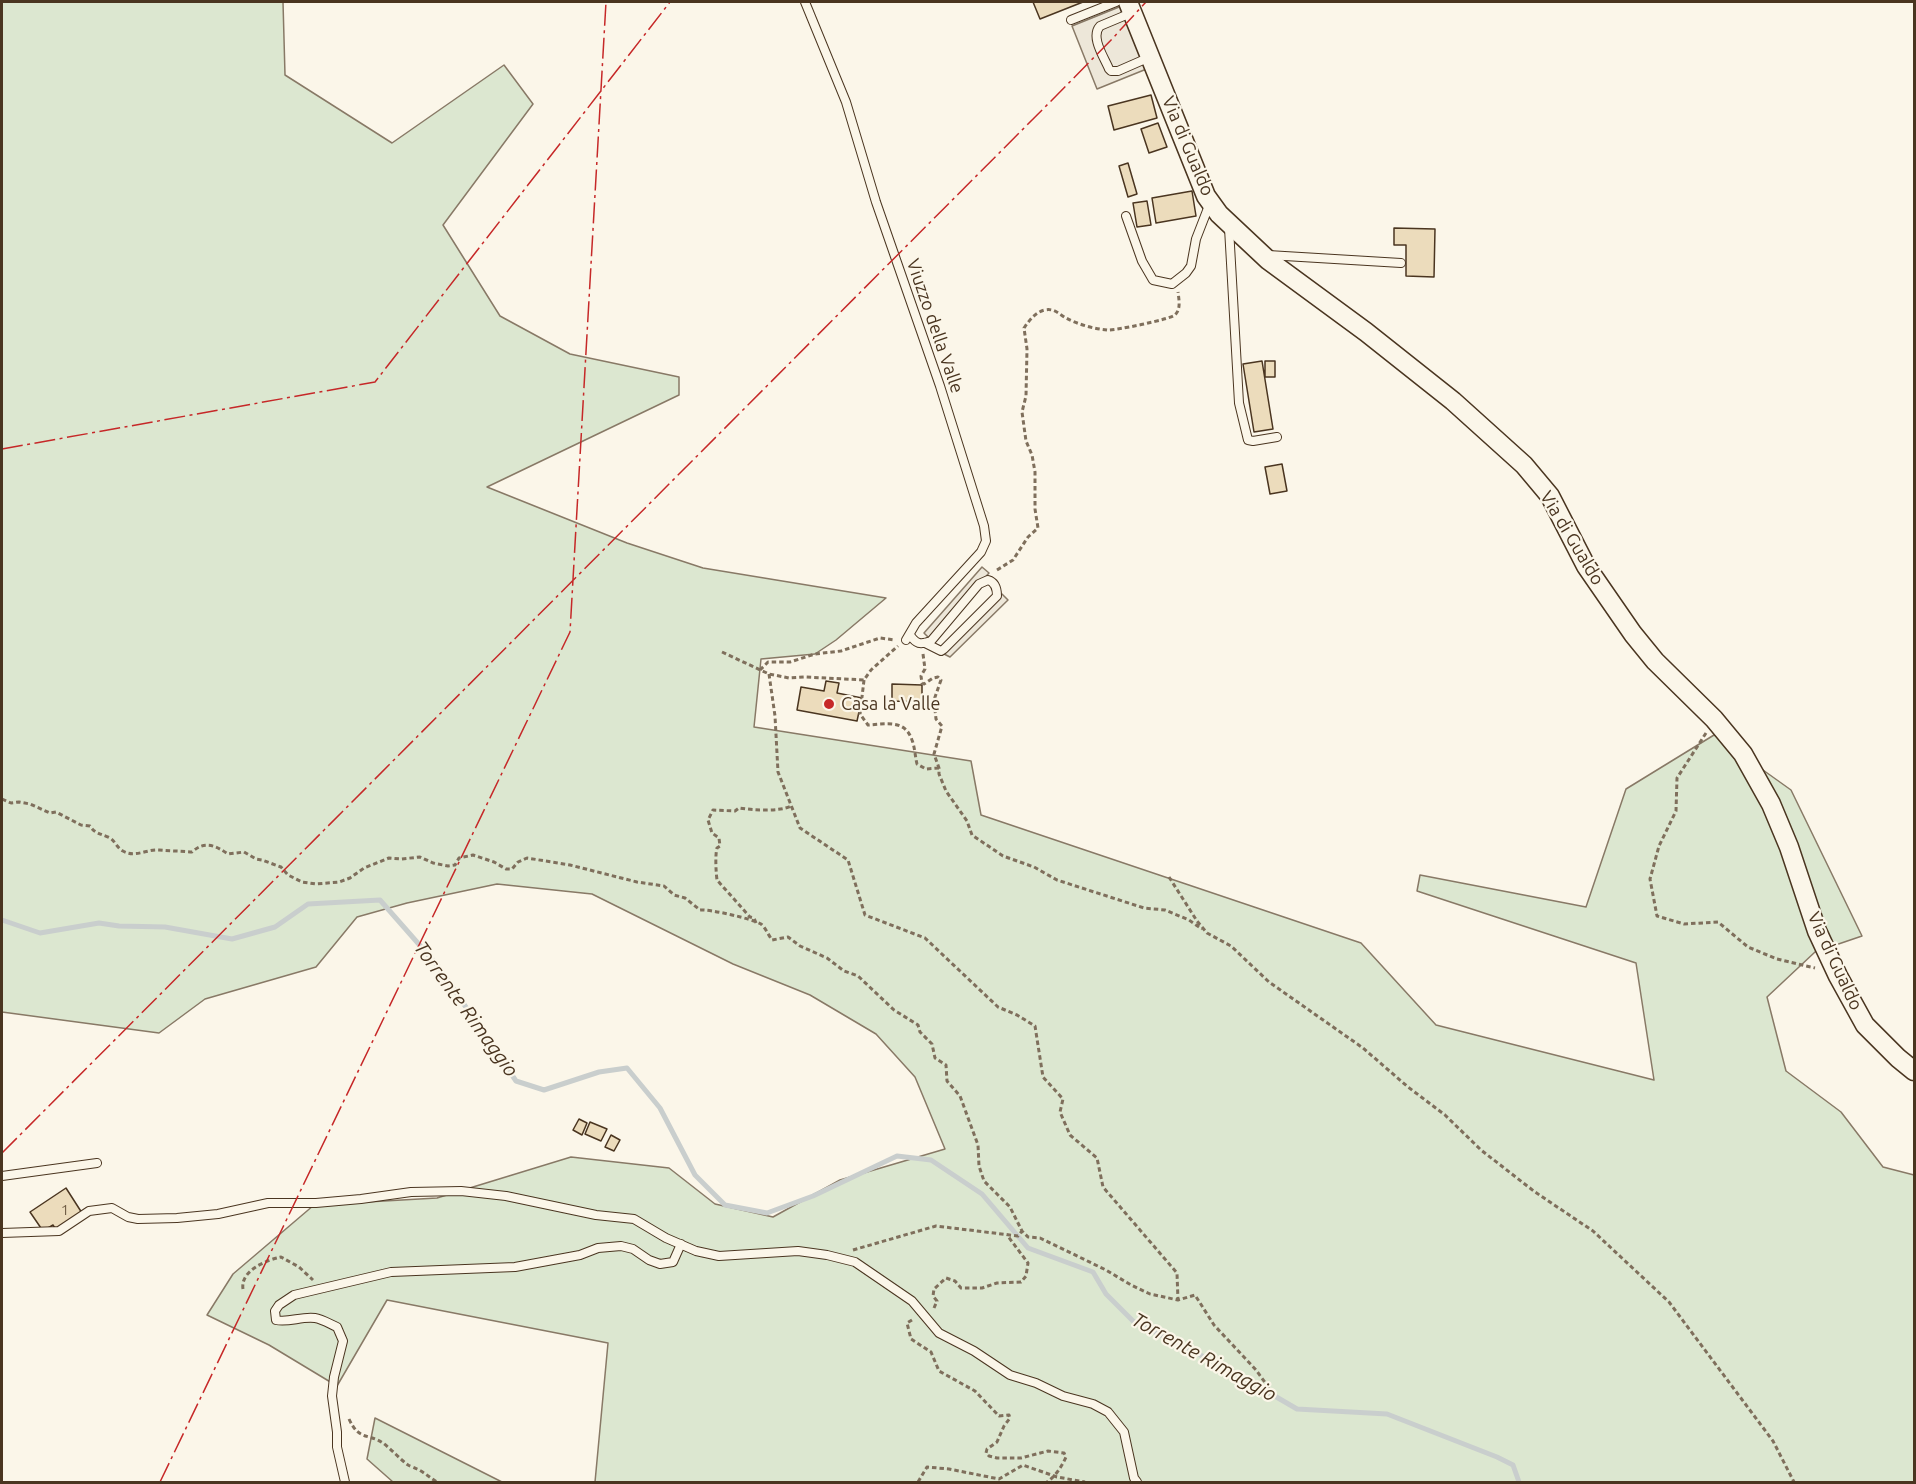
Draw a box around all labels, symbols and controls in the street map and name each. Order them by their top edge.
street label: Via di Gualdo [1157,93,1219,199]
street label: Viuzzo della Valle [902,256,968,396]
street label: Via di Gualdo [1535,487,1609,589]
place label: Casa la Valle [841,693,940,715]
marker: Casa la Valle [822,697,836,711]
street label: Via di Gualdo [1803,908,1867,1014]
water label: Torrente Rimaggio [409,937,523,1081]
house number: 1 [61,1201,69,1219]
water label: Torrente Rimaggio [1128,1307,1280,1407]

